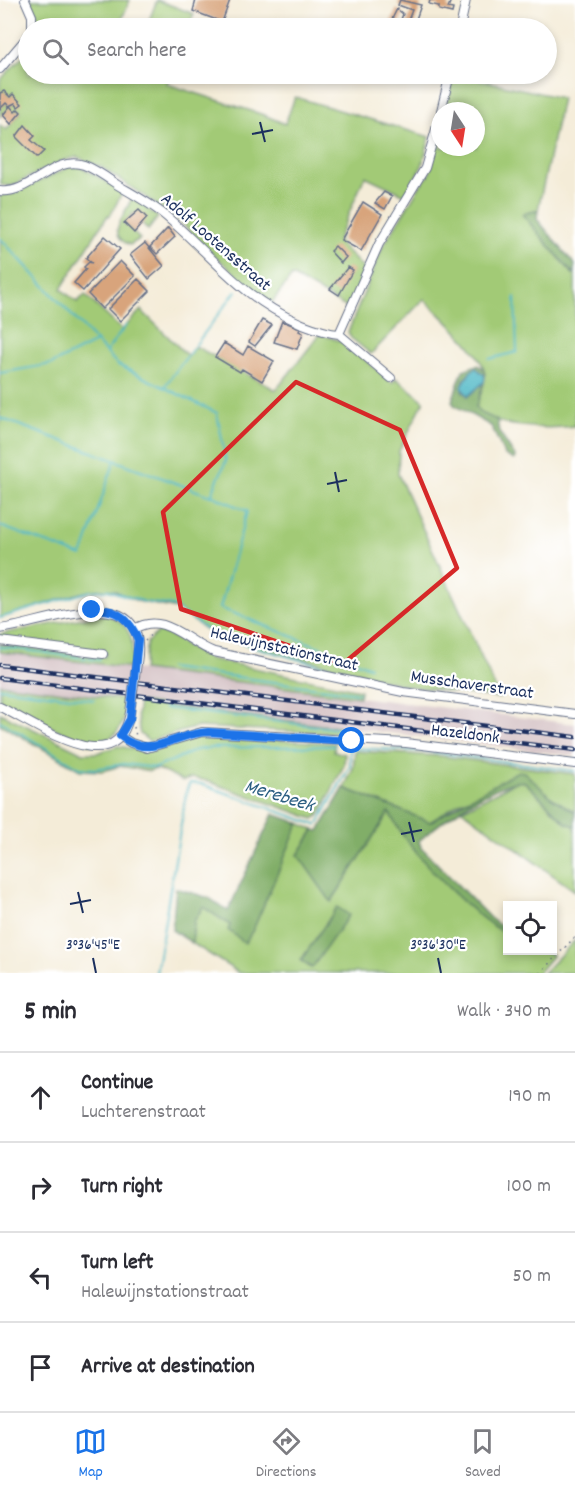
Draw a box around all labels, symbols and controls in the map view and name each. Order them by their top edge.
search box [18,18,557,84]
icon: search [39,35,72,68]
text: Search here [87,36,186,67]
north arrow [431,102,485,156]
street label: Adolf Lootensstraat [154,188,276,298]
route end [78,596,104,622]
street label: Halewijnstationstraat [208,621,361,679]
street label: Musschaverstraat [409,665,535,707]
street label: Hazeldonk [429,718,501,752]
route start [338,727,364,753]
water label: Merebeek [241,773,319,821]
map controls [503,901,557,955]
button: locate [503,901,557,955]
text: 3°36'45"E [66,935,120,957]
text: 3°36'30"E [410,935,466,957]
text: 5 min [24,994,77,1031]
text: Walk · 340 m [457,998,551,1026]
text: Continue [81,1068,153,1099]
icon: ahead [24,1081,57,1114]
text: 190 m [508,1083,551,1111]
text: Luchterenstraat [81,1099,206,1127]
icon: right [24,1171,57,1204]
text: Turn right [81,1172,163,1203]
text: 100 m [507,1173,551,1201]
text: Turn left [81,1248,153,1279]
icon: left [24,1261,57,1294]
text: 50 m [513,1263,551,1291]
text: Halewijnstationstraat [81,1279,249,1307]
icon: arrive [24,1351,57,1384]
text: Arrive at destination [81,1352,255,1383]
tab: Map [74,1425,107,1484]
tab: Directions [256,1425,316,1484]
tab: Saved [465,1425,501,1484]

